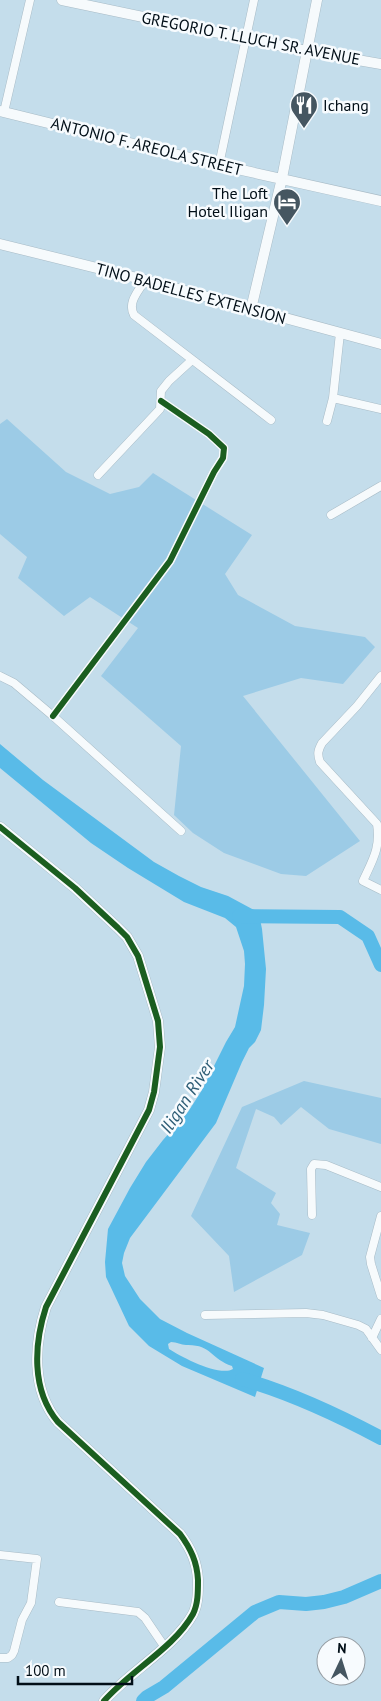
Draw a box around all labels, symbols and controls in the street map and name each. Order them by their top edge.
street label: GREGORIO T. LLUCH SR. AVENUE [140,7,362,69]
restaurant icon: Ichang [289,90,319,129]
place label: Ichang [323,95,369,115]
street label: ANTONIO F. AREOLA STREET [49,113,245,180]
place label: The Loft Hotel Iligan [187,183,269,221]
hotel icon: The Loft Hotel Iligan [272,187,302,226]
street label: TINO BADELLES EXTENSION [94,258,288,328]
water label: Iligan River [154,1055,219,1138]
north arrow [316,1636,366,1686]
text: N [337,1639,347,1657]
scale bar [18,1654,131,1686]
text: 100 m [25,1661,66,1680]

